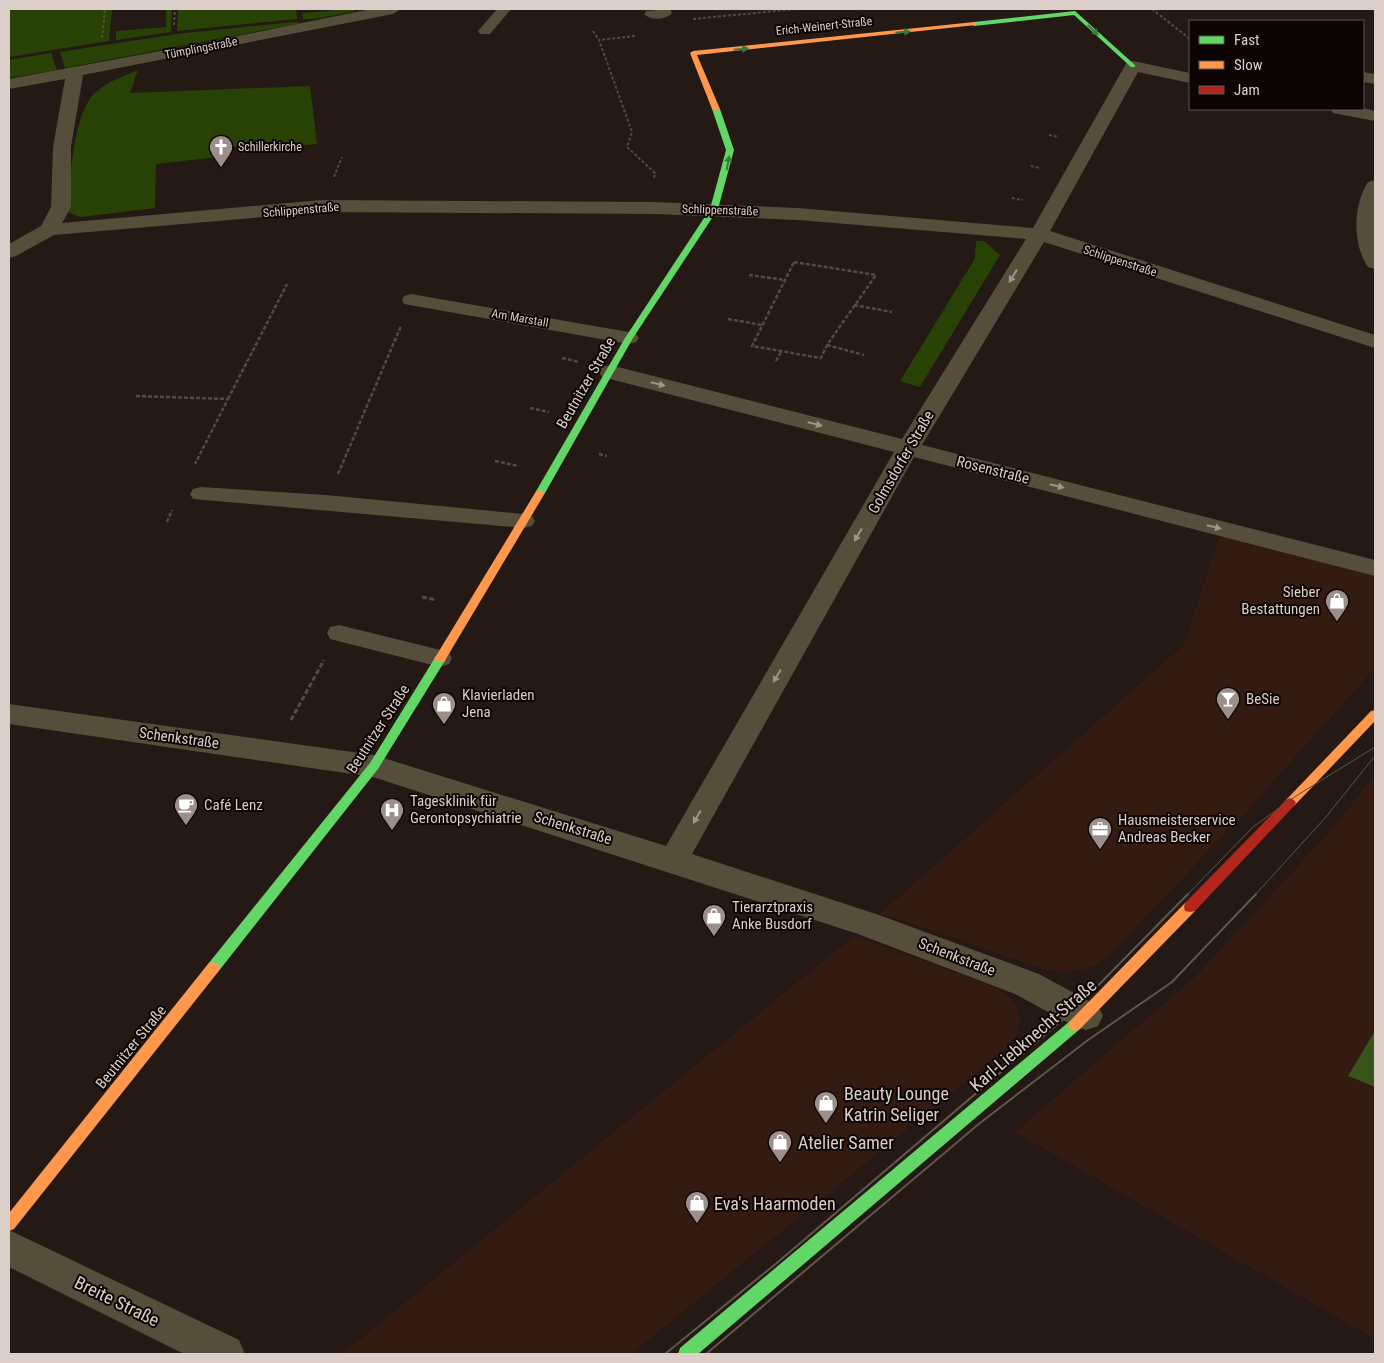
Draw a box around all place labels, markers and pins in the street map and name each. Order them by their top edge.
church icon: Schillerkirche [208,134,234,168]
place label: Schillerkirche [238,140,302,154]
place label: Sieber Bestattungen [1241,583,1320,618]
shop icon: Sieber Bestattungen [1324,588,1350,622]
place label: Klavierladen Jena [462,686,535,721]
bar icon: BeSie [1215,686,1241,720]
place label: BeSie [1246,690,1279,708]
shop icon: Klavierladen Jena [431,691,457,725]
cafe icon: Café Lenz [173,792,199,826]
place label: Tagesklinik für Gerontopsychiatrie [410,792,522,827]
place label: Café Lenz [204,796,263,814]
hospital icon: Tagesklinik für Gerontopsychiatrie [379,797,405,831]
place label: Hausmeisterservice Andreas Becker [1118,811,1236,846]
office icon: Hausmeisterservice Andreas Becker [1087,816,1113,850]
place label: Tierarztpraxis Anke Busdorf [732,898,813,933]
shop icon: Tierarztpraxis Anke Busdorf [701,903,727,937]
place label: Beauty Lounge Katrin Seliger [844,1083,949,1125]
shop icon: Beauty Lounge Katrin Seliger [813,1090,839,1124]
shop icon: Atelier Samer [767,1129,793,1163]
place label: Atelier Samer [798,1132,894,1153]
shop icon: Eva's Haarmoden [684,1190,710,1224]
place label: Eva's Haarmoden [714,1193,836,1214]

